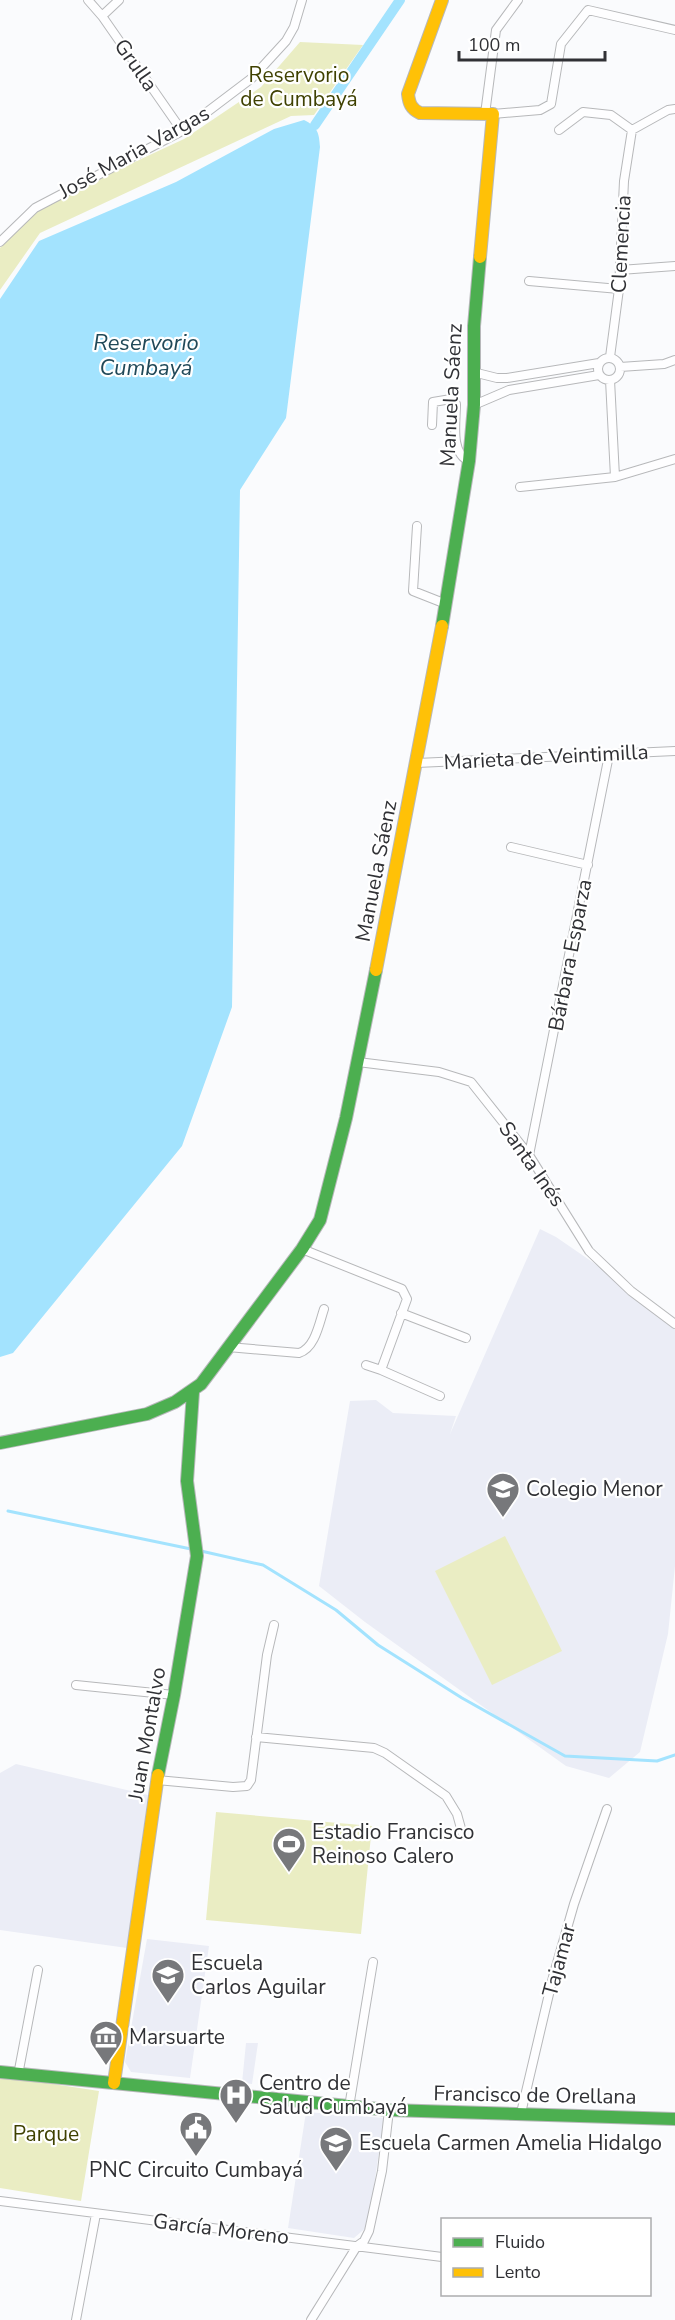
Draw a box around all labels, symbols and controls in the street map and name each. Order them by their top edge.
scale bar [459,24,604,62]
street label: Grulla [108,33,164,97]
text: 100 m [468,33,520,57]
park label: Reservorio de Cumbayá [240,61,358,113]
street label: José Maria Vargas [53,99,214,206]
street label: Clemencia [604,194,638,294]
street label: Manuela Sáenz [433,322,469,467]
water label: Reservorio Cumbayá [93,328,199,383]
street label: Marieta de Veintimilla [443,738,649,776]
street label: Manuela Sáenz [349,798,403,944]
street label: Bárbara Esparza [542,877,598,1033]
street label: Santa Inés [492,1116,572,1212]
school or university icon: Colegio Menor [485,1471,521,1518]
place label: Colegio Menor [526,1475,663,1503]
street label: Juan Montalvo [121,1665,173,1804]
place label: Estadio Francisco Reinoso Calero [312,1818,474,1870]
sports icon: Estadio Francisco Reinoso Calero [271,1826,307,1873]
street label: Tajamar [536,1920,582,2000]
place label: Escuela Carlos Aguilar [191,1949,326,2001]
school or university icon: Escuela Carlos Aguilar [150,1957,186,2004]
museum icon: Marsuarte [88,2019,124,2066]
place label: Marsuarte [129,2023,225,2051]
place label: Centro de Salud Cumbayá [259,2069,407,2121]
hospital icon: Centro de Salud Cumbayá [218,2077,254,2124]
street label: Francisco de Orellana [433,2079,637,2111]
public building icon: PNC Circuito Cumbayá [178,2110,214,2157]
park label: Parque [13,2120,79,2148]
school or university icon: Escuela Carmen Amelia Hidalgo [318,2125,354,2172]
place label: Escuela Carmen Amelia Hidalgo [359,2129,662,2157]
place label: PNC Circuito Cumbayá [89,2156,303,2184]
street label: García Moreno [151,2207,291,2251]
legend [441,2218,651,2296]
text: Fluido [495,2230,545,2254]
text: Lento [495,2260,541,2284]

